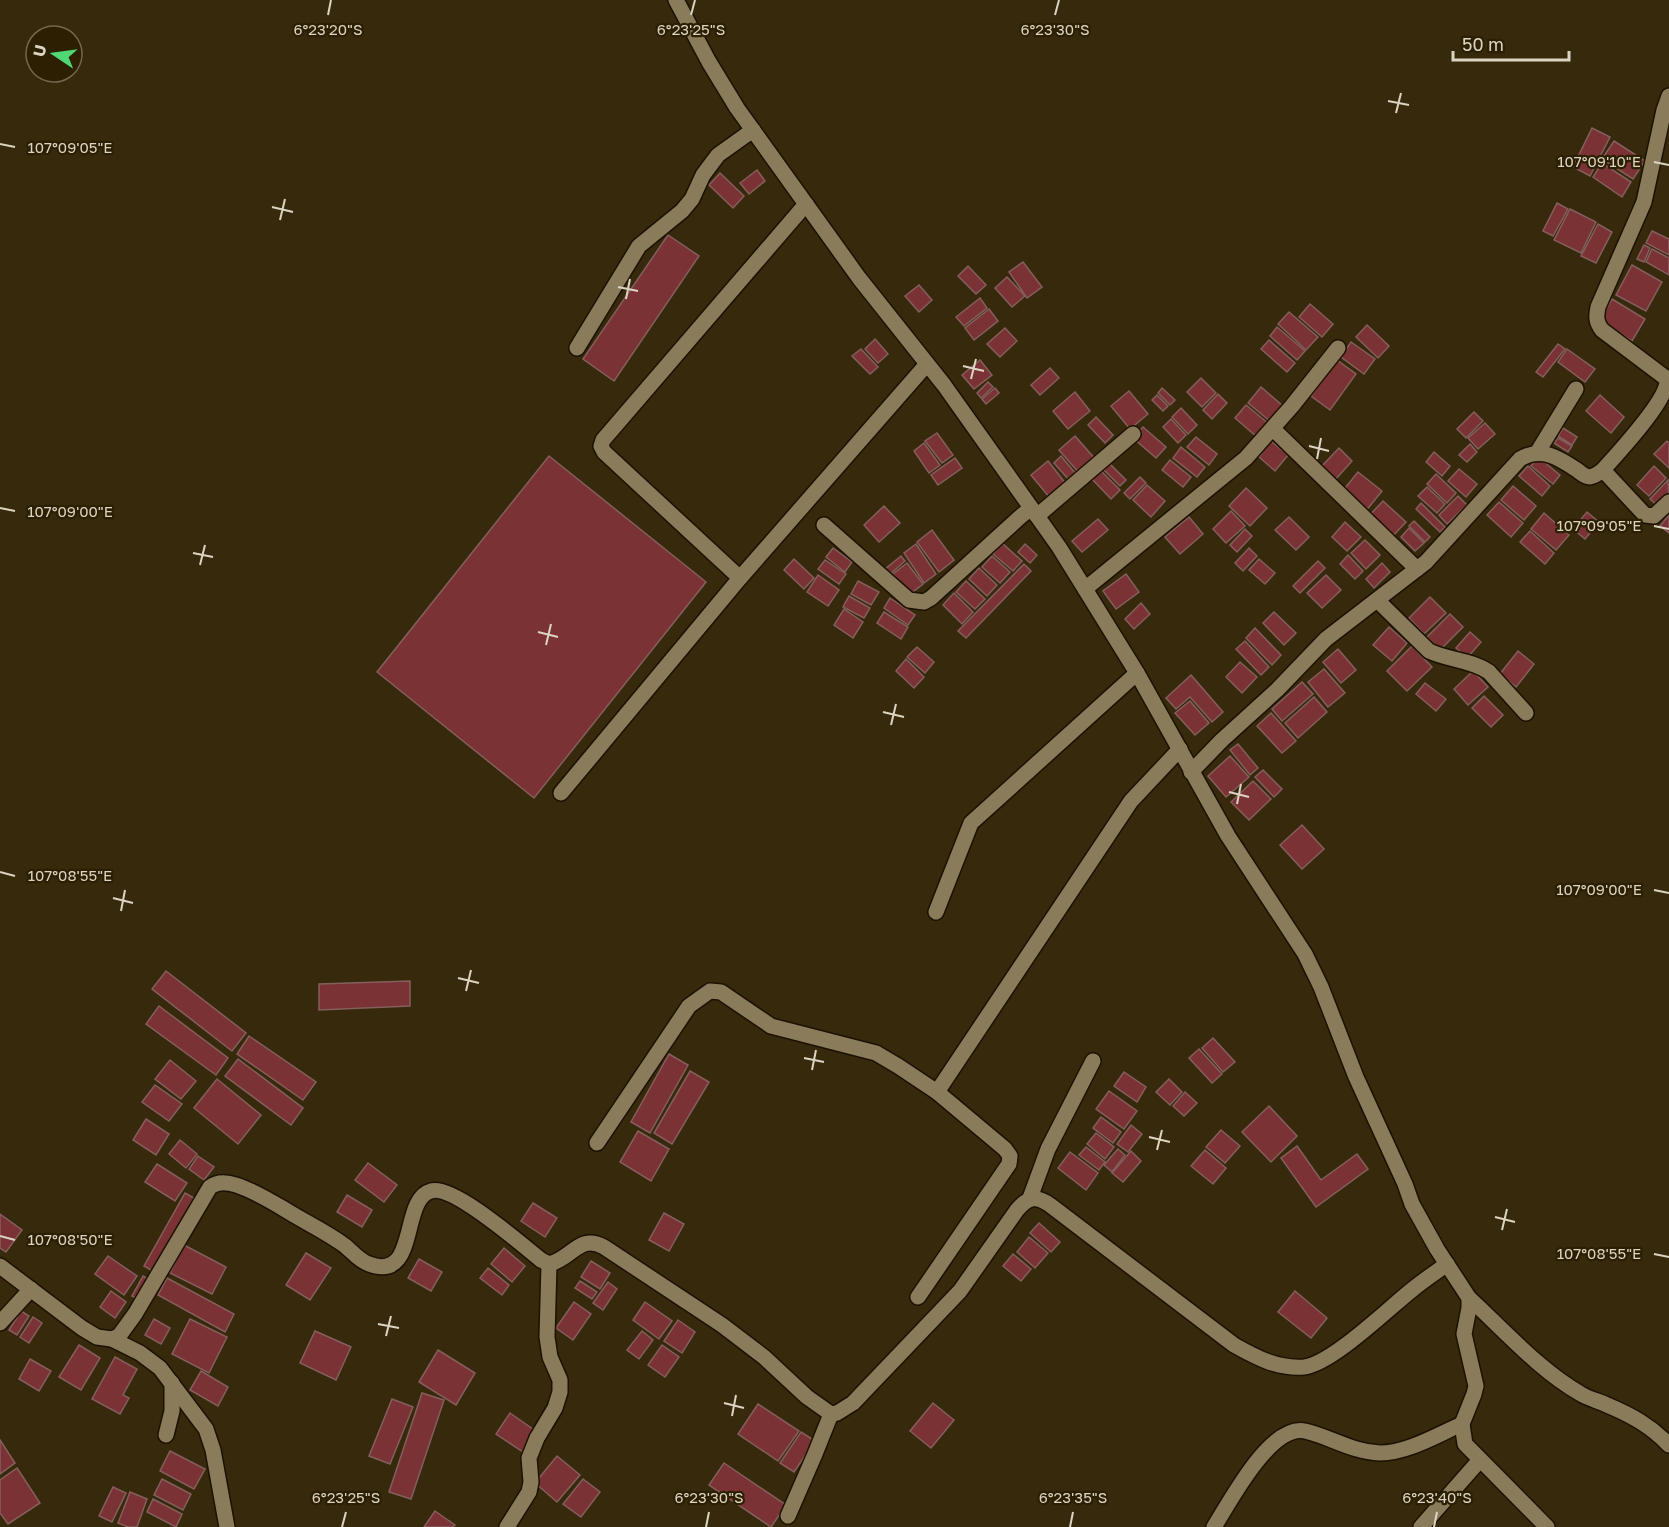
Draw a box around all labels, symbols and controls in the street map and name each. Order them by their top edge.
text: 6°23'20"S [293,20,363,38]
text: 6°23'25"S [657,20,725,38]
text: 6°23'30"S [1020,20,1090,38]
north arrow [24,24,84,84]
scale bar [1453,24,1568,62]
text: 50 m [1462,33,1504,55]
text: U [28,43,50,59]
text: 107°09'05"E [27,138,113,156]
text: 107°09'10"E [1557,152,1641,170]
text: 107°09'00"E [27,502,113,520]
text: 107°09'05"E [1556,516,1642,534]
text: 107°08'55"E [28,866,112,884]
text: 107°09'00"E [1556,880,1642,898]
text: 107°08'50"E [27,1230,113,1248]
text: 107°08'55"E [1557,1244,1641,1262]
text: 6°23'25"S [312,1488,380,1506]
text: 6°23'30"S [674,1488,744,1506]
text: 6°23'35"S [1039,1488,1107,1506]
text: 6°23'40"S [1402,1488,1472,1506]

